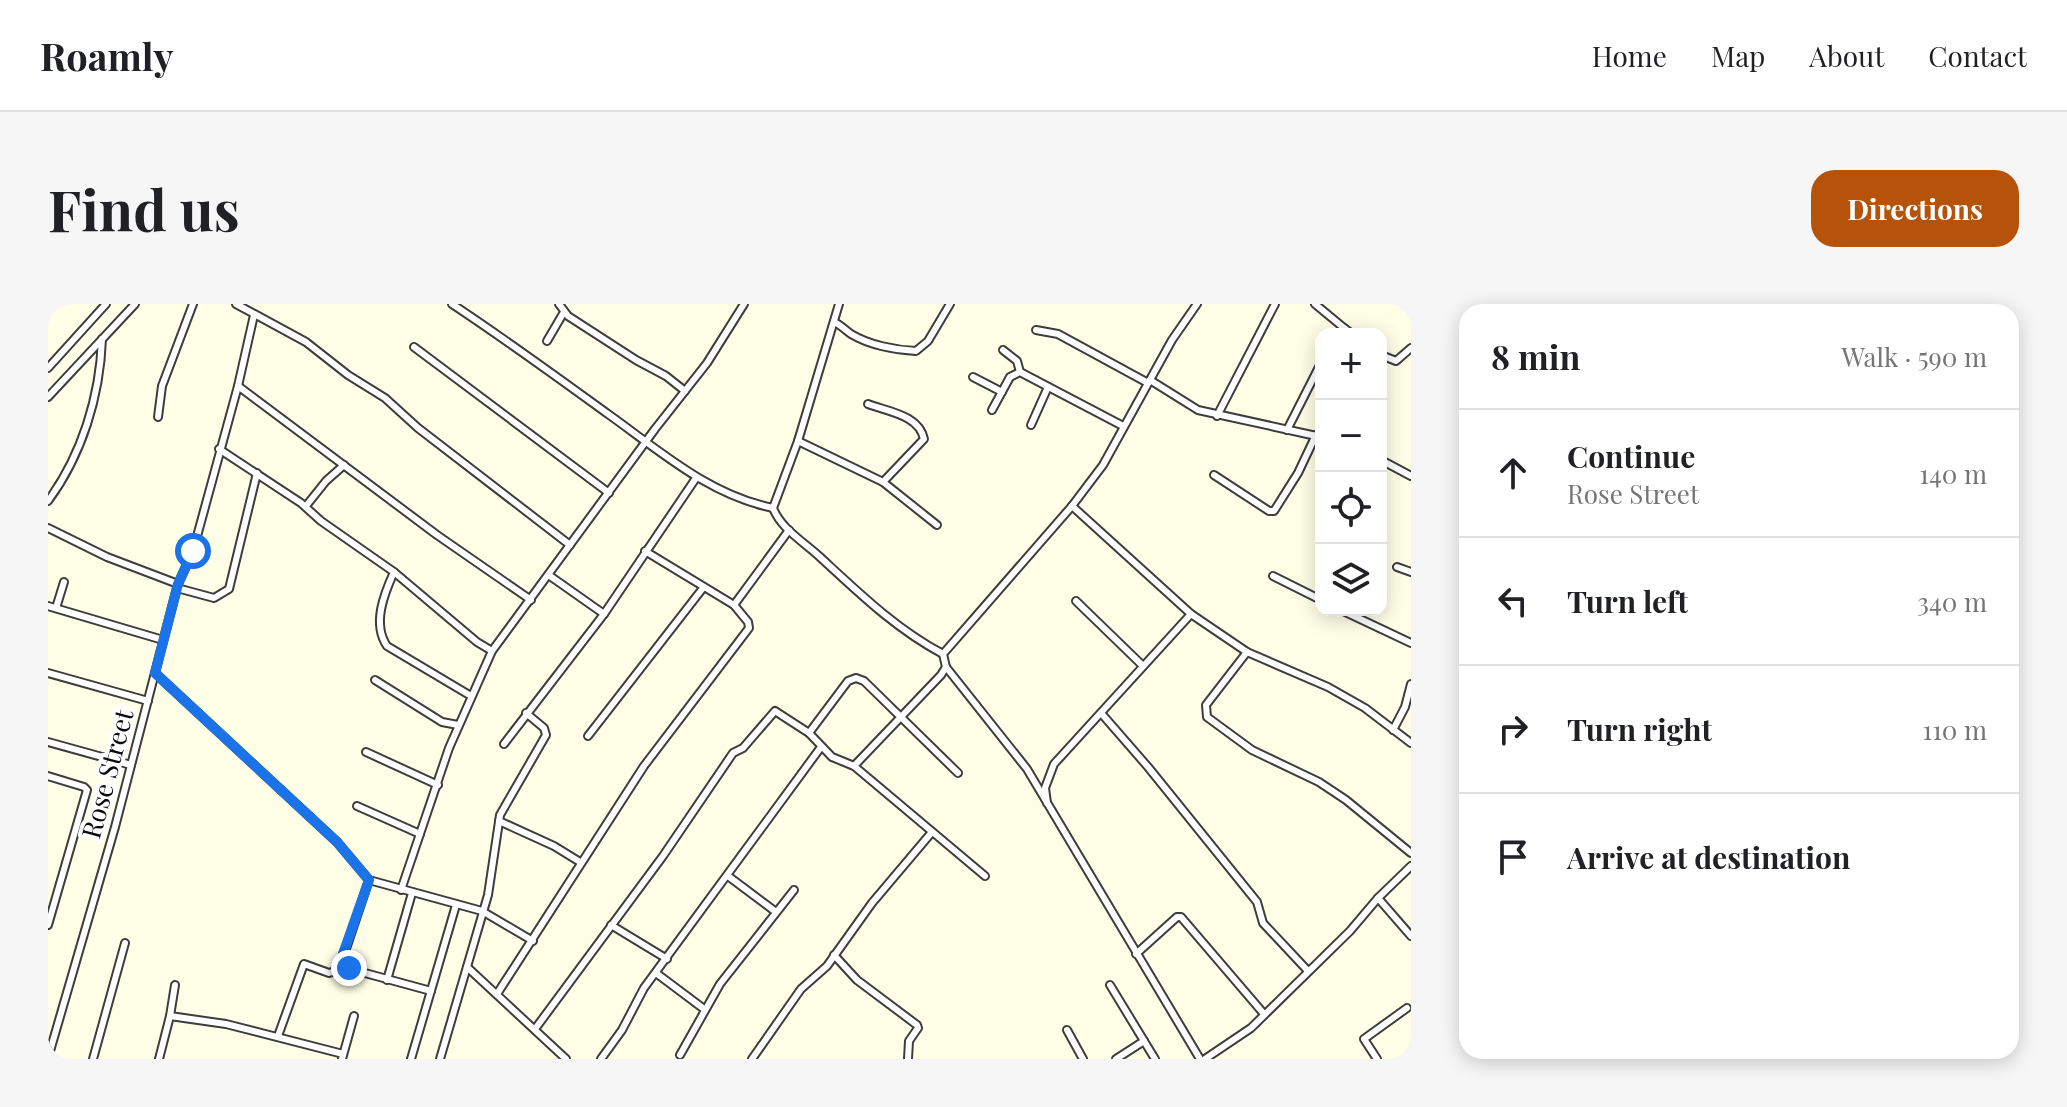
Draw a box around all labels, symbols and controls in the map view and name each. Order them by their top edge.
text: Roamly [40,30,173,81]
text: Home [1592,37,1667,74]
text: Map [1711,37,1765,74]
text: About [1809,37,1884,74]
text: Contact [1928,37,2027,74]
button: Directions [1811,170,2019,247]
text: Find us [48,171,240,246]
map controls [1315,328,1387,616]
button: + [1315,328,1387,400]
text: 8 min [1491,333,1580,379]
text: Walk · 590 m [1841,339,1987,374]
button: − [1315,400,1387,472]
text: Continue [1567,436,1695,476]
icon: ahead [1491,451,1535,495]
text: 140 m [1919,456,1987,491]
button: locate [1315,472,1387,544]
text: Rose Street [1567,476,1699,511]
route start [175,533,211,569]
button: layers [1315,544,1387,616]
icon: left [1491,579,1535,623]
text: Turn left [1567,581,1688,621]
text: 340 m [1917,584,1987,619]
street label: Rose Street [73,704,141,842]
icon: right [1491,707,1535,751]
text: Turn right [1567,709,1712,749]
text: 110 m [1923,712,1987,747]
icon: arrive [1491,835,1535,879]
text: Arrive at destination [1567,837,1850,877]
route end [331,950,367,986]

